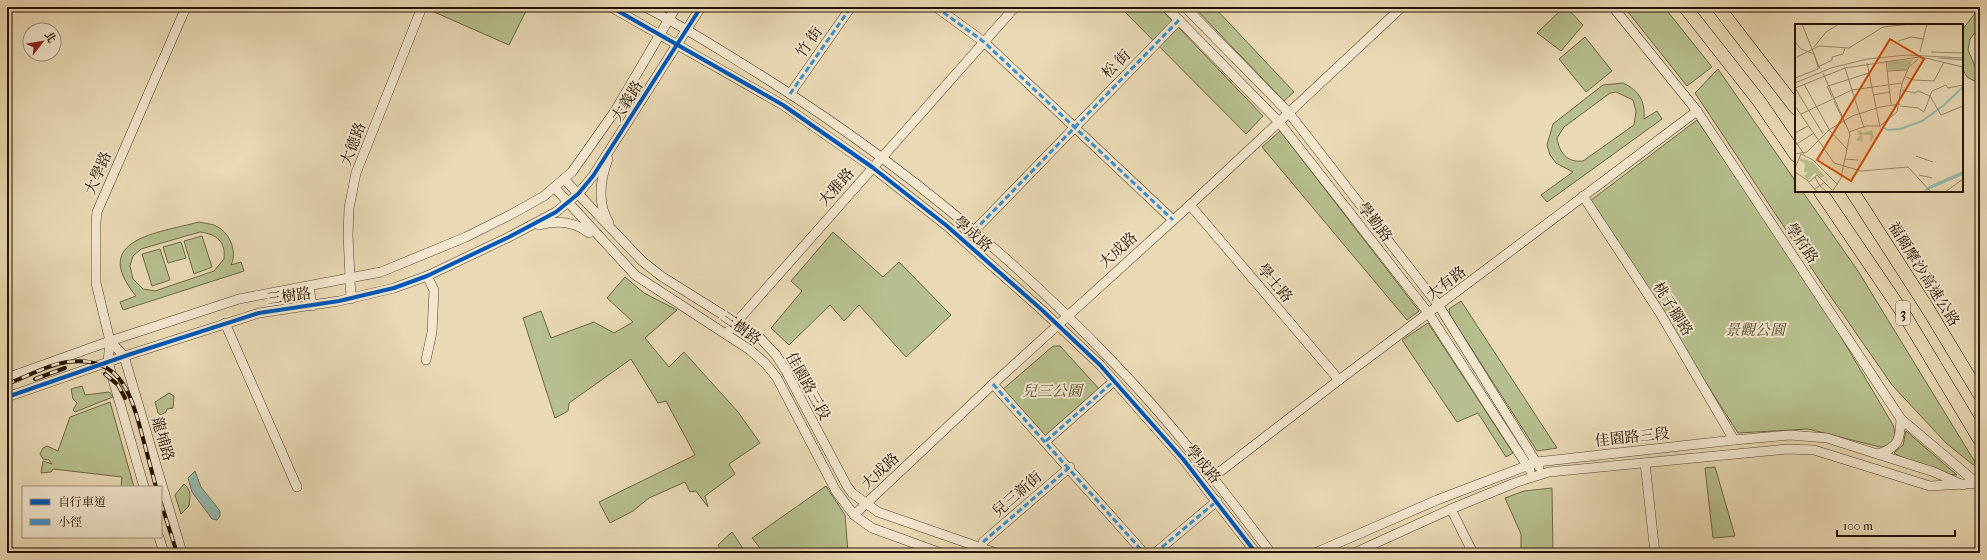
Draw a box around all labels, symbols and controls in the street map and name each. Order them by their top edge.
north arrow [22,22,62,62]
street label: 竹 街 [792,23,826,61]
inset map [1795,24,1963,192]
text: 北 [42,29,59,45]
street label: 松 街 [1098,46,1134,82]
street label: 大義路 [607,77,647,125]
street label: 大德路 [337,120,369,168]
street label: 大學路 [81,149,115,197]
street label: 大雅路 [814,164,858,210]
street label: 學勤路 [1354,199,1396,245]
street label: 學成路 [950,212,996,256]
street label: 福爾摩沙高速公路 [1885,218,1963,330]
street label: 學府路 [1782,219,1822,267]
street label: 大成路 [1095,228,1141,272]
street label: 學士路 [1254,260,1296,306]
street label: 大有路 [1423,262,1469,304]
street label: 桃子腳路 [1649,279,1697,339]
street label: 三樹路 [265,284,313,308]
road number: 3 [1896,301,1910,325]
street label: 三樹路 [717,308,765,348]
park label: 景觀公園 [1725,321,1787,339]
street label: 佳園路三段 [782,349,834,423]
park label: 兒三公園 [1022,382,1084,400]
street label: 龍埔路 [148,415,178,463]
street label: 佳園路三段 [1594,424,1670,450]
street label: 學成路 [1182,441,1224,487]
street label: 大成路 [857,449,903,493]
street label: 兒三新街 [988,468,1046,520]
legend [22,486,162,538]
text: 自行車道 [58,495,106,509]
scale bar [1837,512,1955,538]
text: 小徑 [58,515,82,529]
text: 100 m [1843,519,1873,533]

